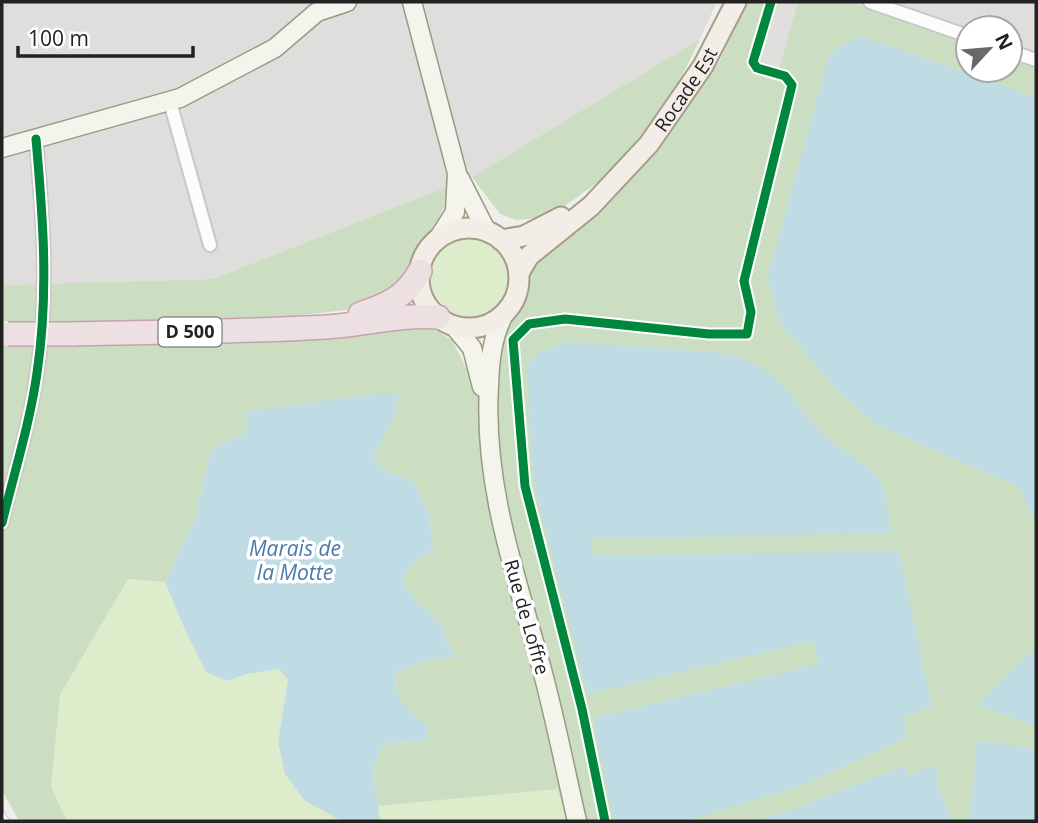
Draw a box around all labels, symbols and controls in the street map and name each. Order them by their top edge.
scale bar [18,14,192,58]
north arrow [954,14,1024,84]
text: 100 m [28,24,89,52]
text: N [989,29,1019,54]
street label: Rocade Est [648,43,723,137]
road number: D 500 [158,318,222,346]
water label: Marais de la Motte [249,534,341,586]
street label: Rue de Loffre [498,556,556,678]

